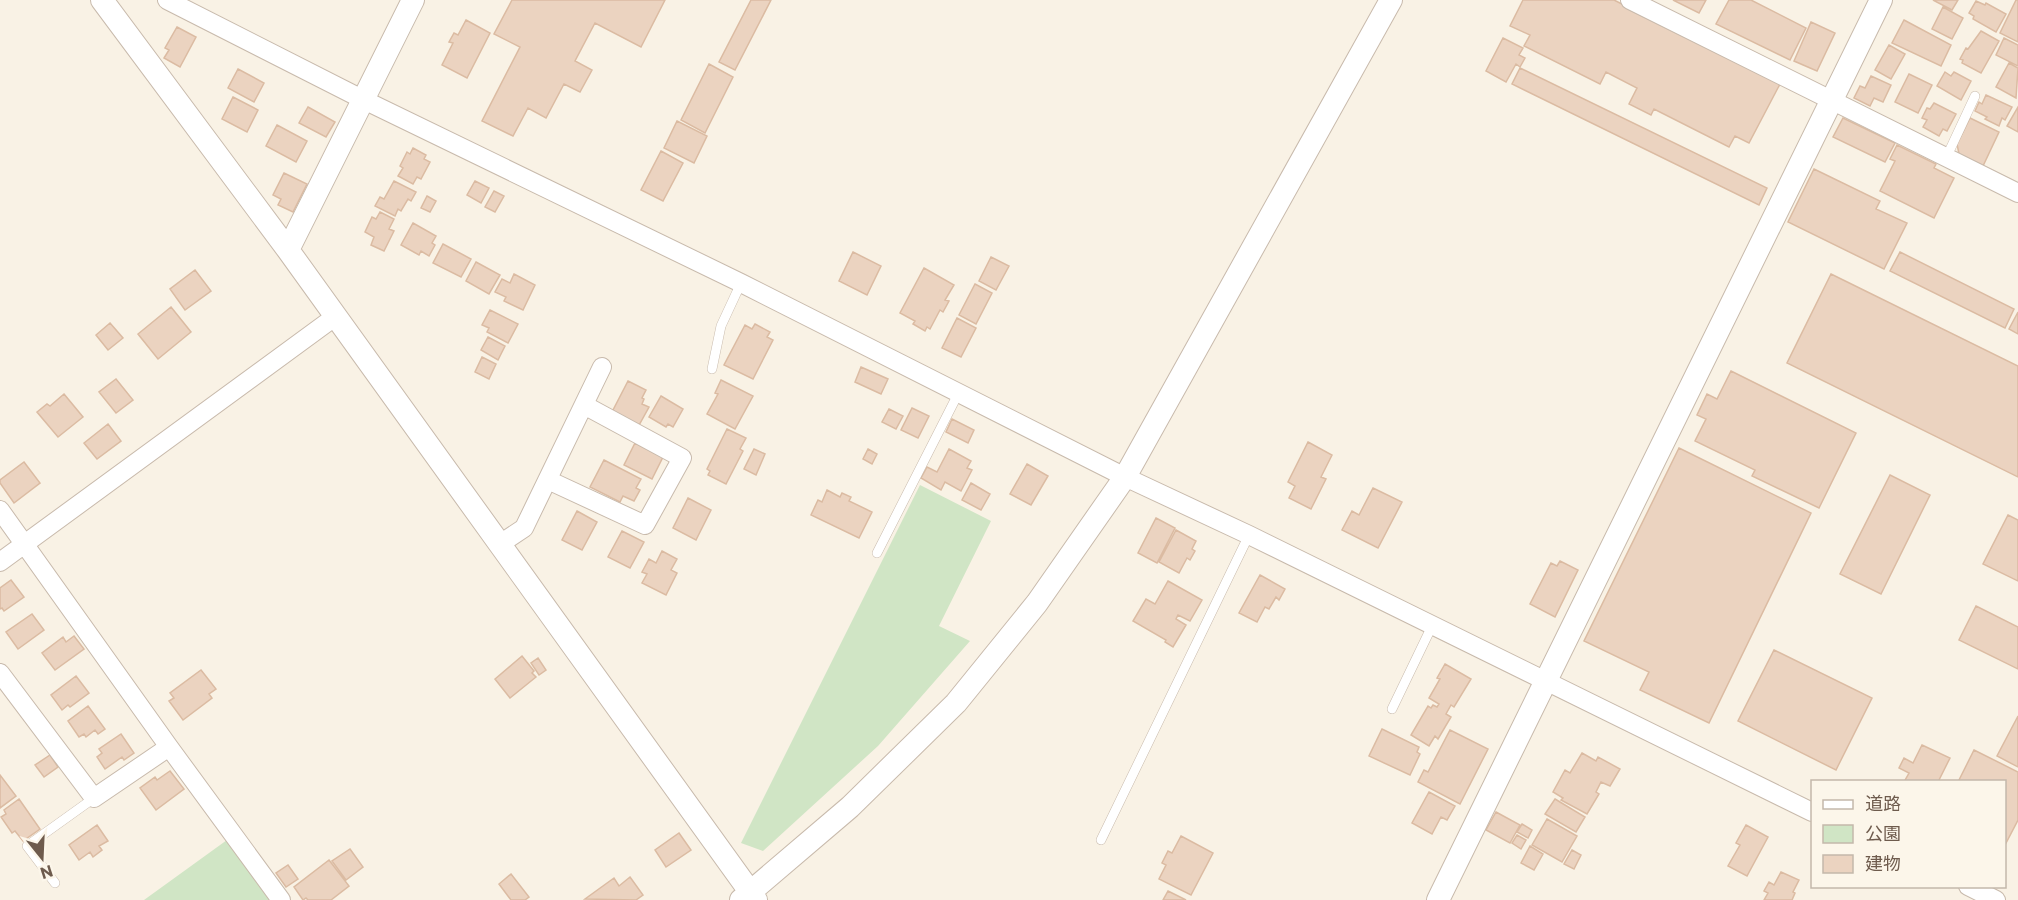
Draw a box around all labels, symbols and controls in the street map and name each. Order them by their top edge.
legend [1811,780,2006,888]
text: 道路 [1865,792,1901,814]
text: 公園 [1865,822,1901,844]
north arrow [12,828,72,888]
text: 建物 [1865,852,1901,874]
text: N [38,862,55,884]

